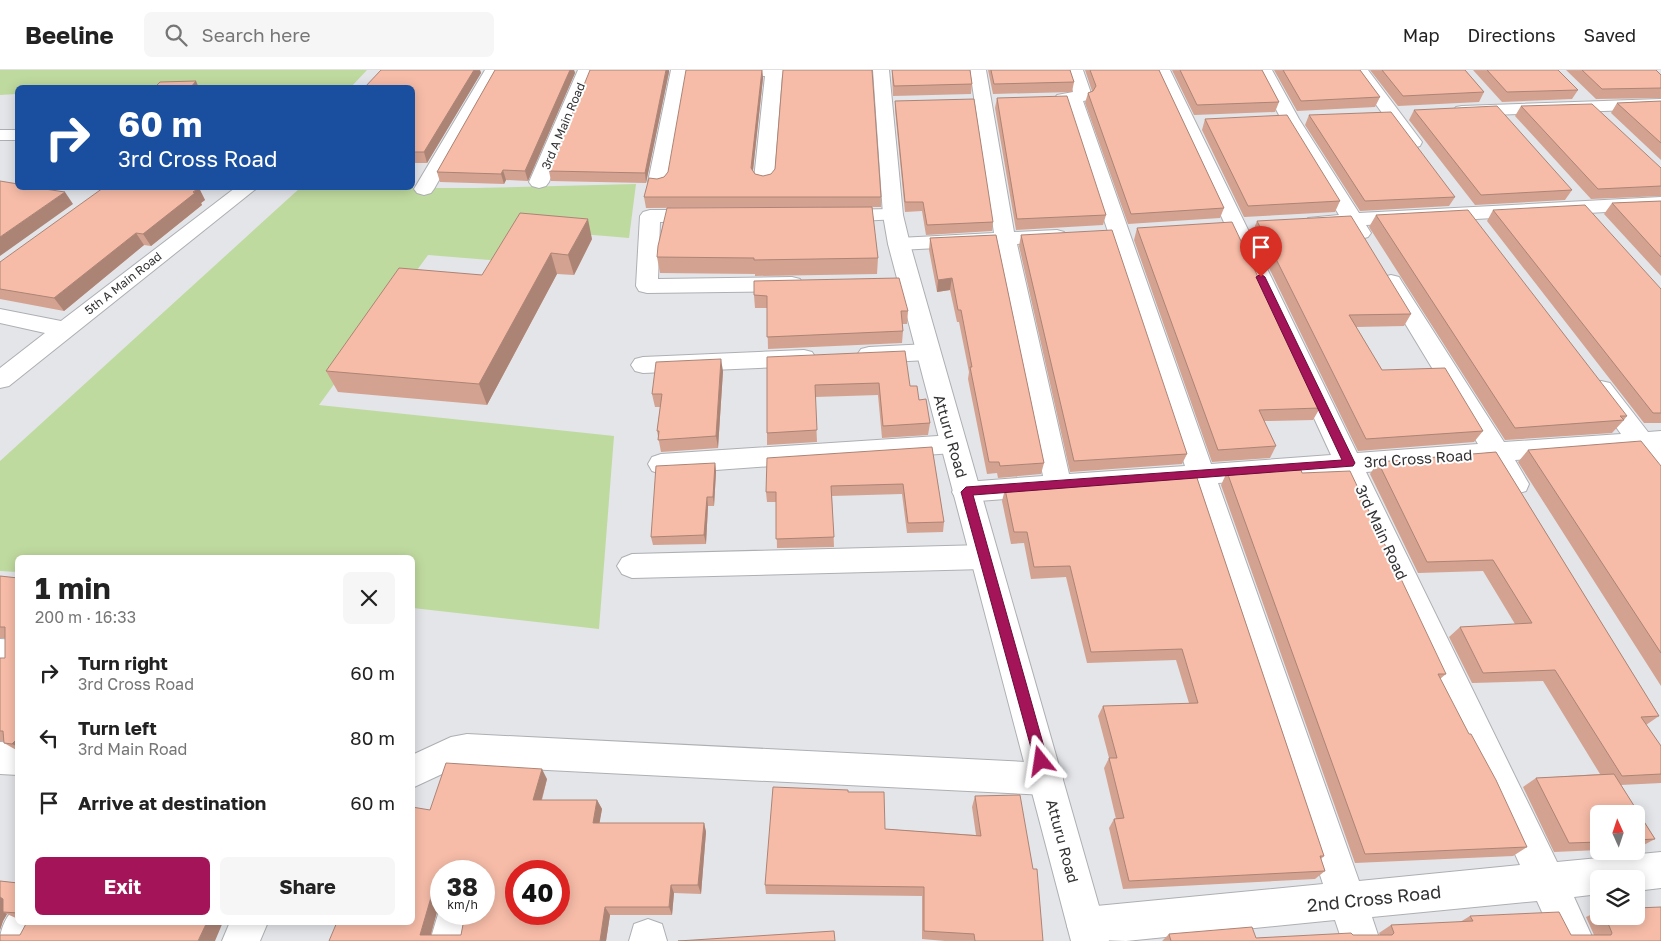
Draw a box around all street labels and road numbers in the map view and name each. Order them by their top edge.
street label: 3rd A Main Road [538,80,588,172]
street label: 5th A Main Road [82,248,164,318]
street label: Atturu Road [931,392,971,480]
street label: 3rd Cross Road [1363,445,1473,471]
street label: 3rd Main Road [1352,482,1412,582]
street label: Atturu Road [1043,797,1083,885]
street label: 2nd Cross Road [1306,880,1442,916]

